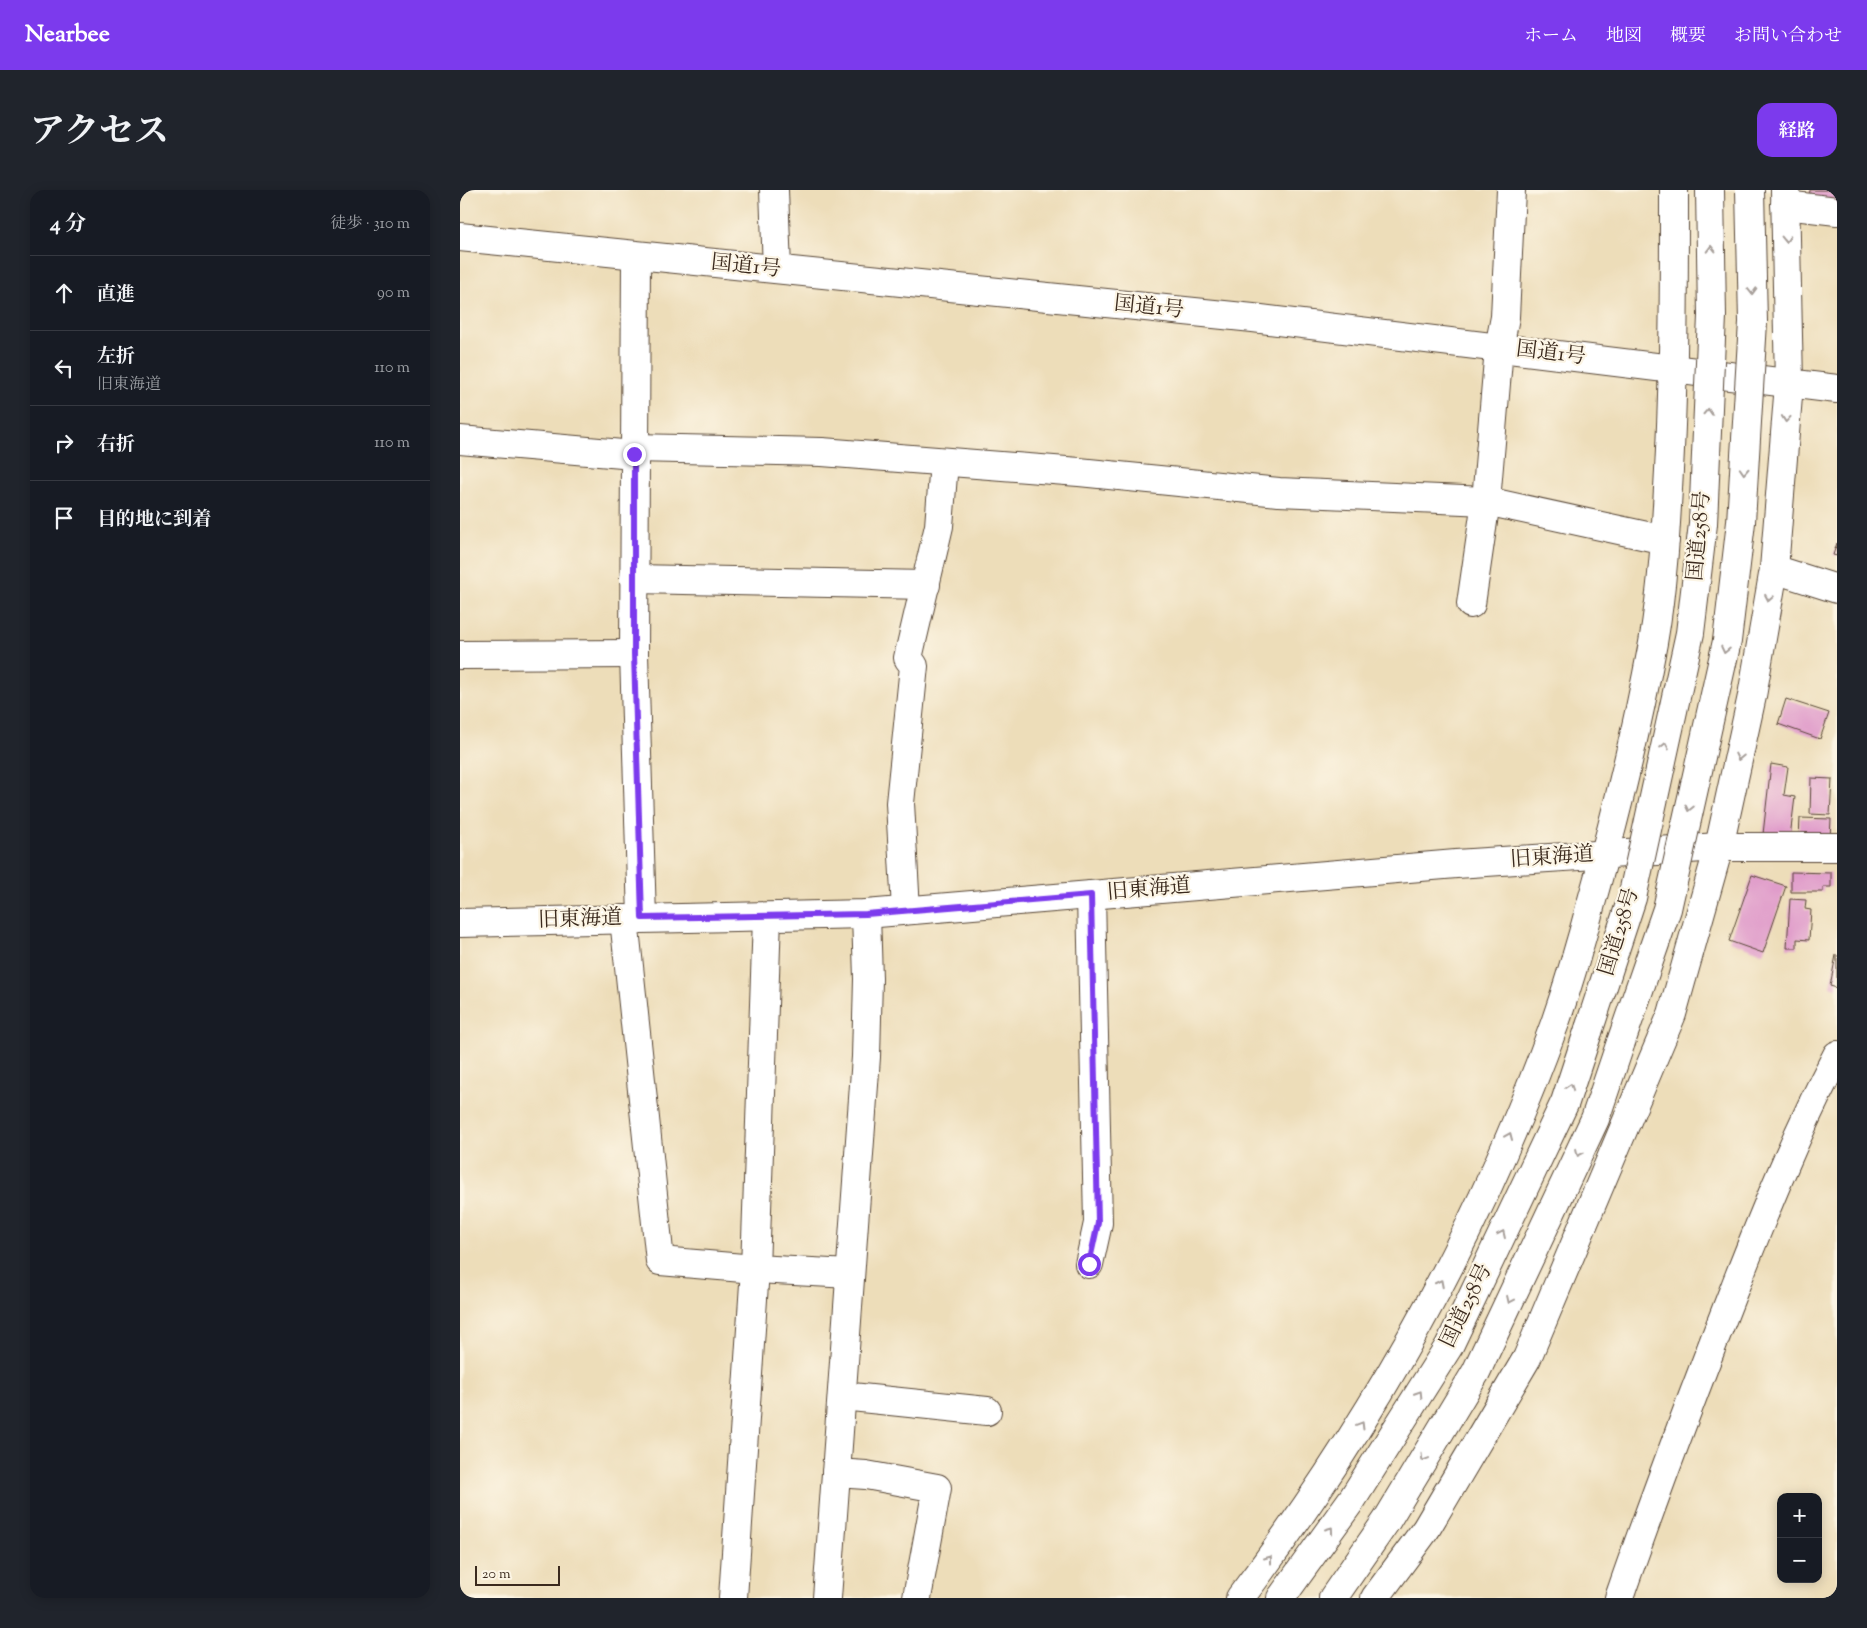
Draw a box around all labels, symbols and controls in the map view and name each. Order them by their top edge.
text: Nearbee [25,18,110,52]
text: ホーム [1524,24,1578,50]
text: 地図 [1606,24,1642,50]
text: 概要 [1670,24,1706,50]
text: お問い合わせ [1734,24,1842,50]
button: 経路 [1757,103,1837,157]
text: アクセス [30,108,169,159]
text: 4 分 [50,210,86,240]
text: 徒歩 · 310 m [330,213,410,236]
one-way arrow [1781,235,1791,243]
one-way arrow [1706,245,1717,253]
street label: 国道1号 [710,248,782,286]
icon: ahead [50,279,78,307]
text: 直進 [97,282,135,309]
text: 90 m [377,282,410,305]
one-way arrow [1747,288,1757,295]
street label: 国道1号 [1113,289,1185,327]
street label: 国道1号 [1514,335,1588,373]
text: 左折 [97,344,135,371]
icon: left [50,354,78,382]
text: 110 m [374,357,410,380]
text: 旧東海道 [97,374,161,397]
one-way arrow [1702,407,1713,415]
one-way arrow [1781,415,1792,423]
icon: right [50,429,78,457]
text: 右折 [97,432,135,459]
text: 110 m [374,432,410,455]
route end [623,443,646,466]
one-way arrow [1738,467,1749,475]
street label: 国道258号 [1681,490,1719,582]
icon: arrive [50,504,78,532]
text: 目的地に到着 [97,507,211,534]
one-way arrow [1764,593,1774,602]
one-way arrow [1720,645,1731,654]
one-way arrow [1660,741,1670,750]
one-way arrow [1734,753,1744,762]
one-way arrow [1684,804,1695,813]
street label: 旧東海道 [1509,840,1595,876]
street label: 旧東海道 [1106,871,1192,909]
street label: 国道258号 [1592,884,1648,980]
street label: 旧東海道 [538,904,622,936]
one-way arrow [1564,1083,1574,1092]
one-way arrow [1503,1132,1514,1141]
one-way arrow [1575,1148,1585,1157]
one-way arrow [1495,1230,1506,1239]
route start [1078,1253,1101,1276]
street label: 国道258号 [1434,1259,1500,1353]
one-way arrow [1434,1279,1444,1288]
one-way arrow [1506,1295,1516,1304]
one-way arrow [1412,1390,1422,1399]
one-way arrow [1354,1421,1364,1430]
one-way arrow [1421,1453,1431,1462]
map controls [1777,1493,1822,1583]
button: + [1777,1493,1822,1538]
one-way arrow [1324,1526,1333,1536]
button: − [1777,1538,1822,1583]
one-way arrow [1263,1555,1272,1565]
scale bar [475,1563,560,1586]
text: 20 m [482,1565,511,1585]

